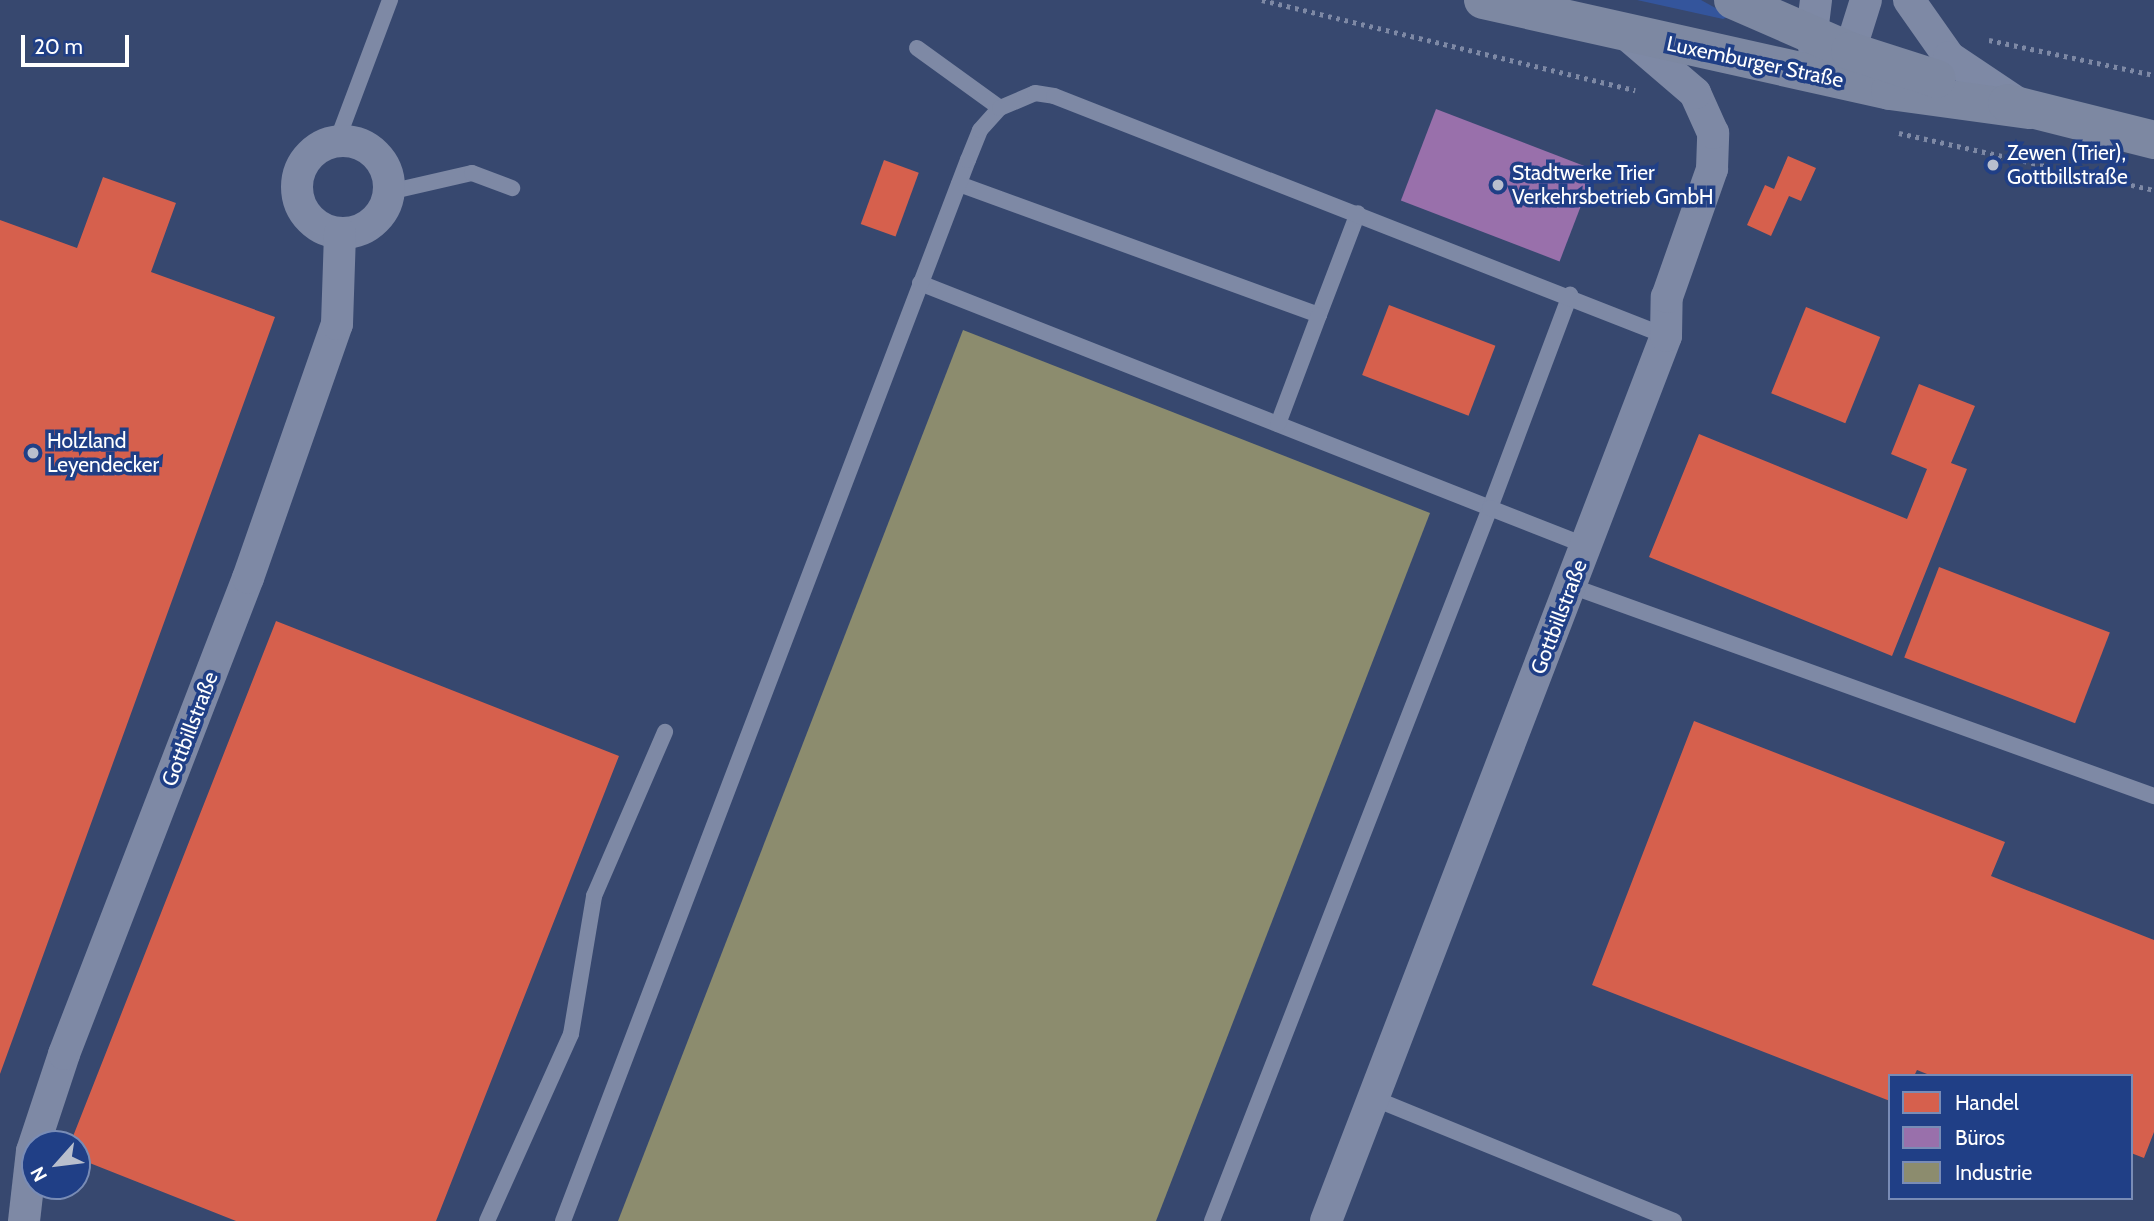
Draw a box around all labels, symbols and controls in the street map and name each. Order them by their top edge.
scale bar [24,21,133,65]
street label: Luxemburger Straße [1664,31,1846,93]
text: 20 m [34,34,83,59]
place label: Zewen (Trier), Gottbillstraße [2007,140,2128,190]
marker: Zewen (Trier), Gottbillstraße [1985,157,2001,173]
place label: Stadtwerke Trier Verkehrsbetrieb GmbH [1512,160,1714,210]
marker: Stadtwerke Trier Verkehrsbetrieb GmbH [1490,177,1506,193]
place label: Holzland Leyendecker [47,428,159,478]
marker: Holzland Leyendecker [25,445,41,461]
street label: Gottbillstraße [1526,556,1592,678]
street label: Gottbillstraße [157,668,223,790]
legend [1888,1074,2133,1200]
text: Handel [1955,1090,2019,1115]
text: Büros [1955,1125,2005,1150]
north arrow [21,1130,91,1200]
text: Industrie [1955,1160,2032,1185]
text: N [25,1163,52,1185]

